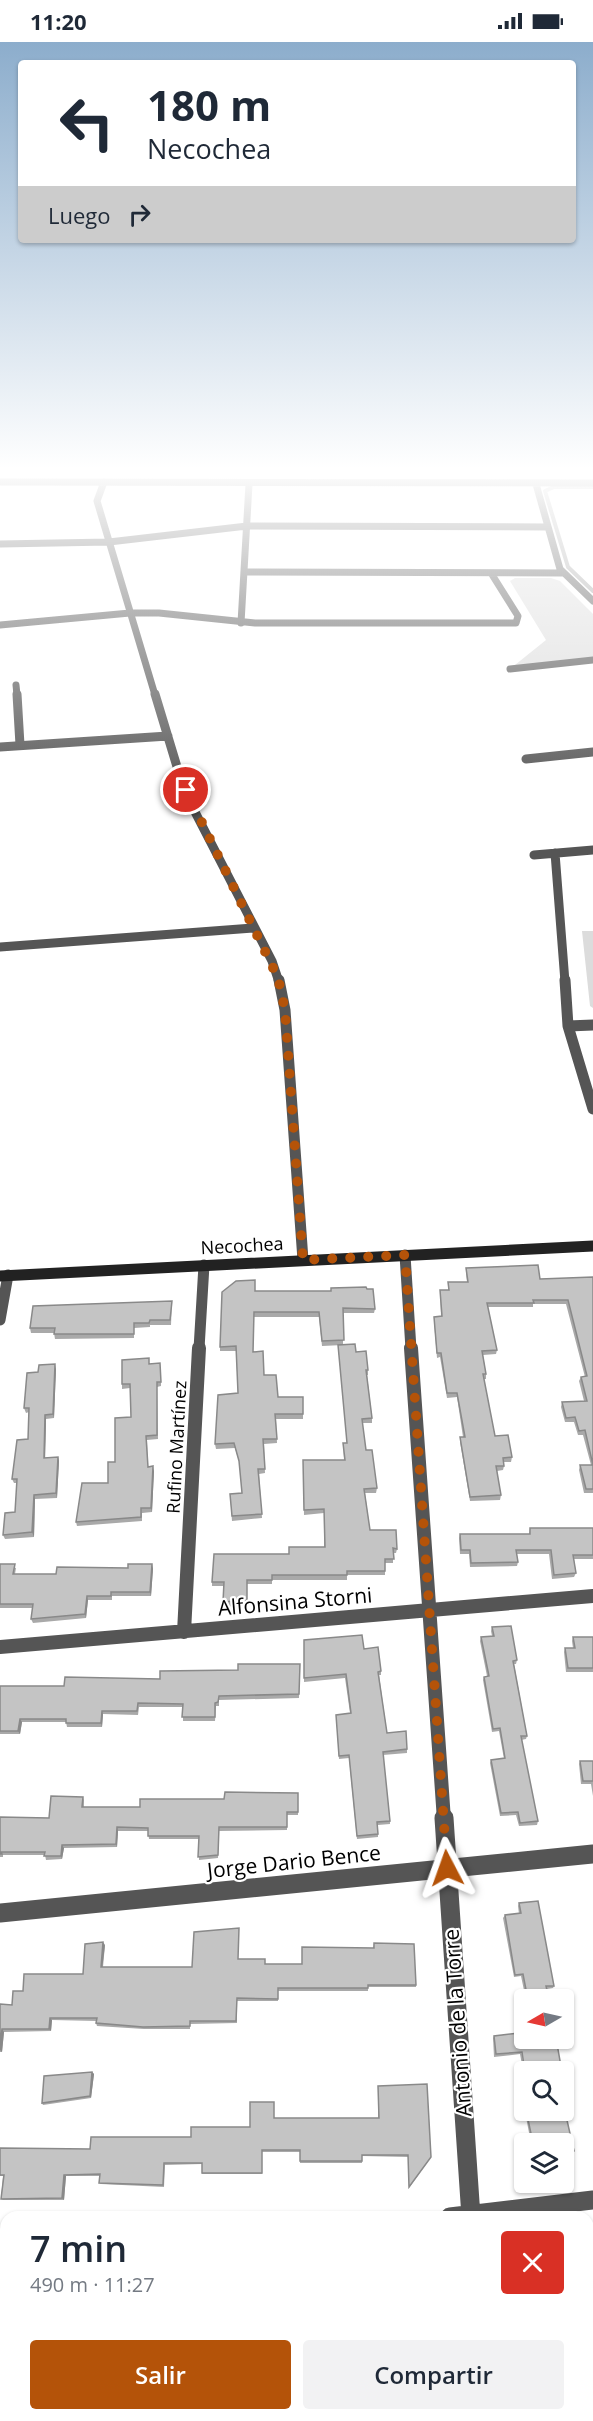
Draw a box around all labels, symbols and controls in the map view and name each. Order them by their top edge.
text: 11:20 [30,6,87,36]
text: 180 m [147,76,271,133]
icon: left [48,84,126,162]
text: Necochea [147,130,271,167]
icon: right [123,198,156,231]
text: Luego [48,200,111,230]
pin [160,764,211,815]
icon: arrive [169,773,202,806]
street label: Necochea [200,1231,284,1259]
street label: Rufino Martínez [161,1380,191,1514]
street label: Alfonsina Storni [217,1580,373,1622]
position arrow [415,1836,479,1900]
street label: Jorge Dario Bence [204,1838,382,1884]
street label: Antonio de la Torre [436,1928,478,2118]
north arrow [514,1989,574,2049]
map controls [514,1989,574,2193]
button: search [514,2061,574,2121]
button: layers [514,2133,574,2193]
text: 7 min [30,2224,127,2273]
button: close [501,2231,564,2294]
text: 490 m · 11:27 [30,2271,155,2298]
button: Salir [30,2340,291,2409]
button: Compartir [303,2340,564,2409]

